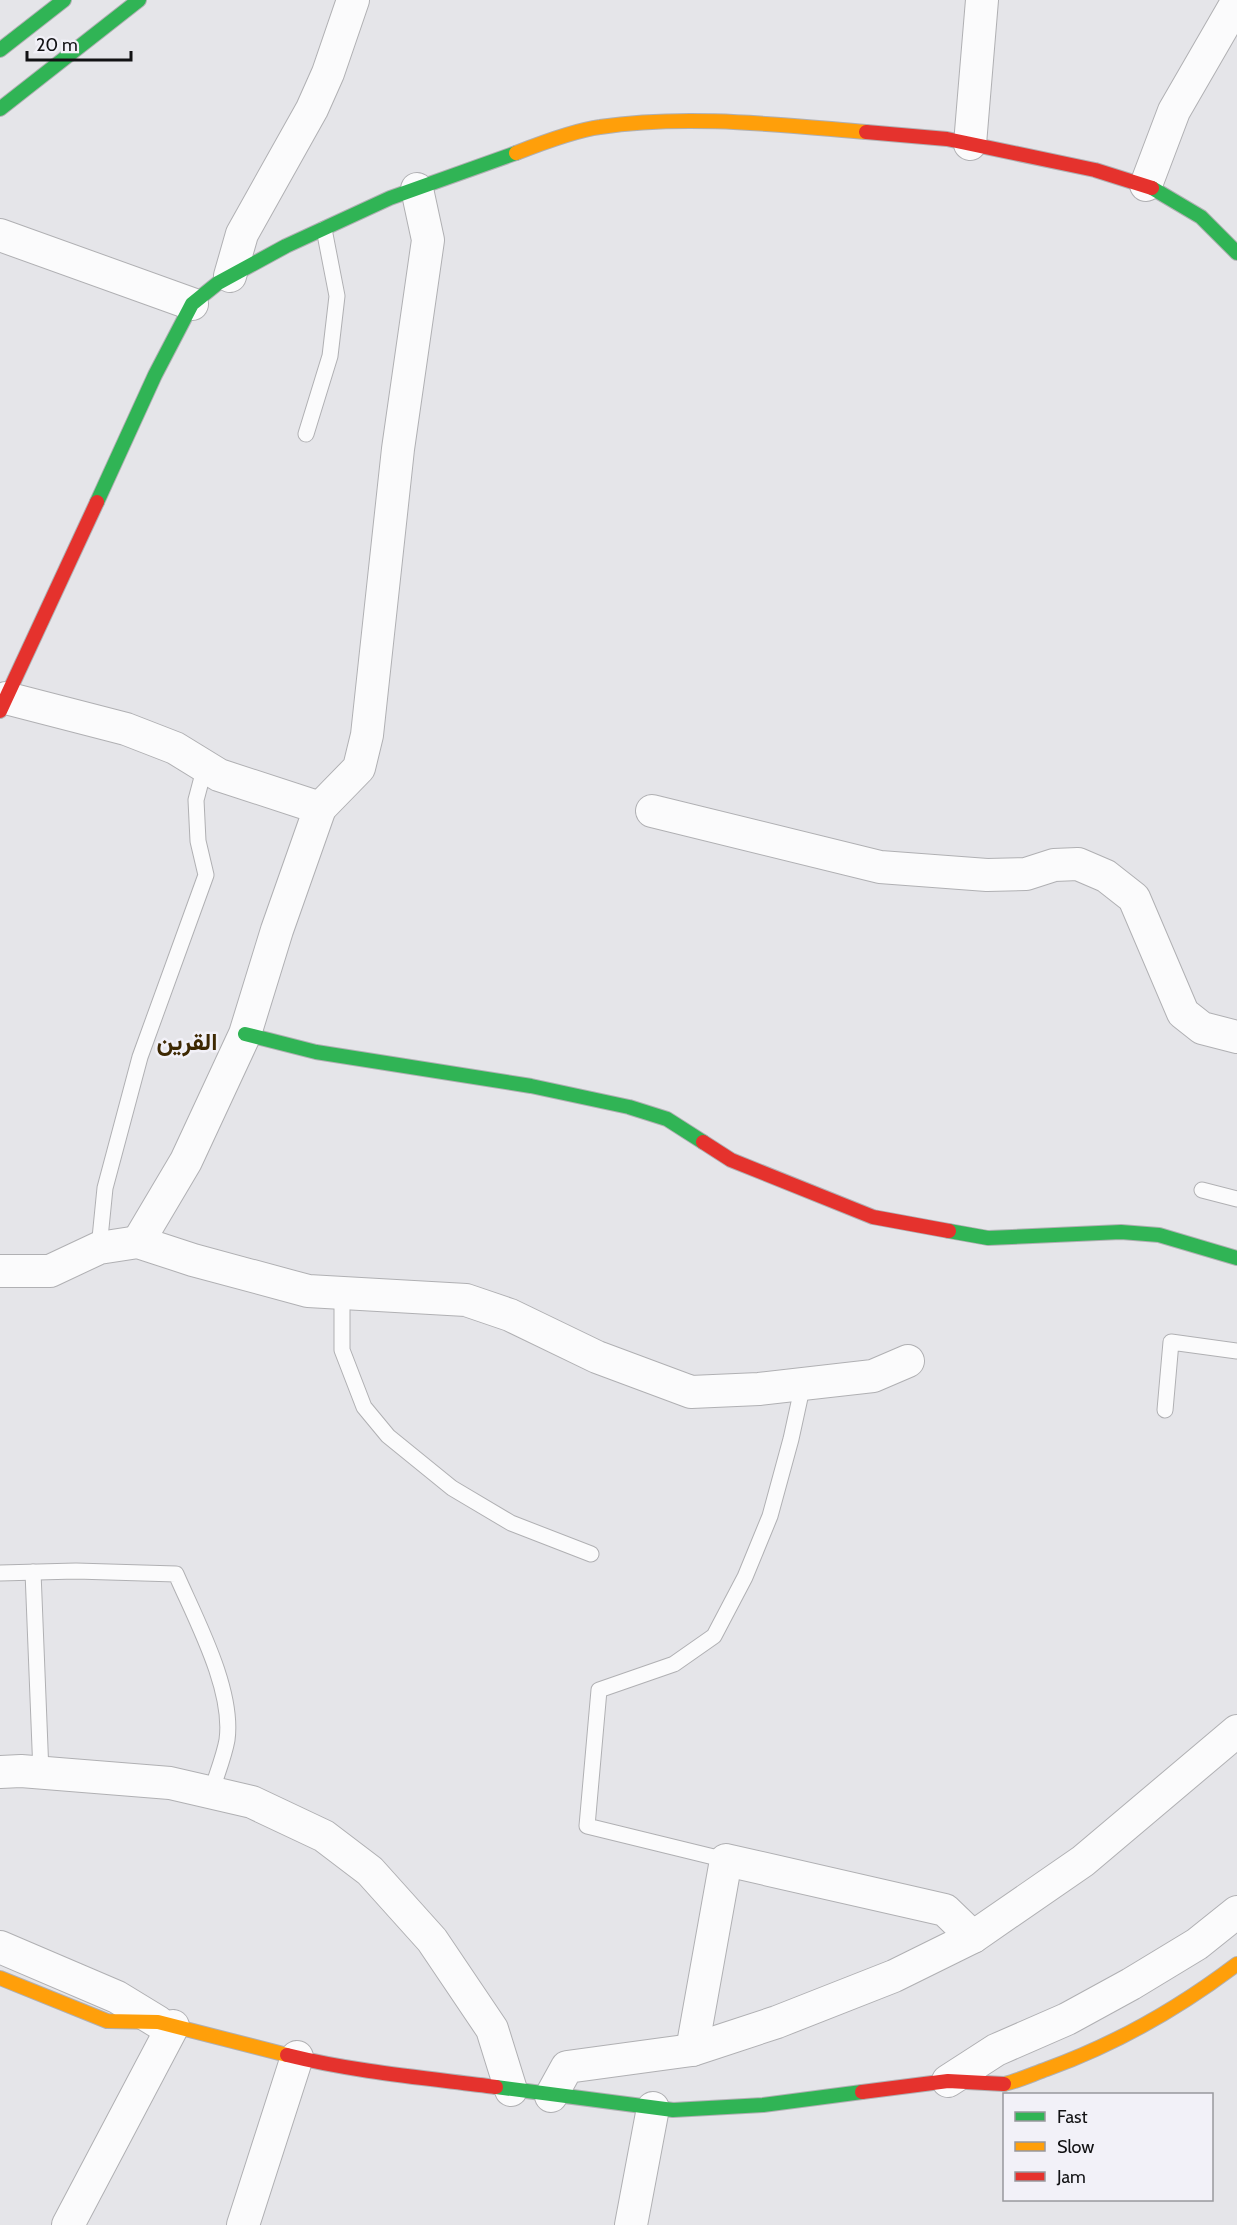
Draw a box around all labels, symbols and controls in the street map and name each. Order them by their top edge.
scale bar [27,24,130,62]
text: 20 m [36,34,78,56]
district label: القرين [157,1027,217,1057]
legend [1003,2093,1213,2201]
text: Fast [1057,2106,1088,2128]
text: Slow [1057,2136,1094,2158]
text: Jam [1056,2166,1086,2188]

